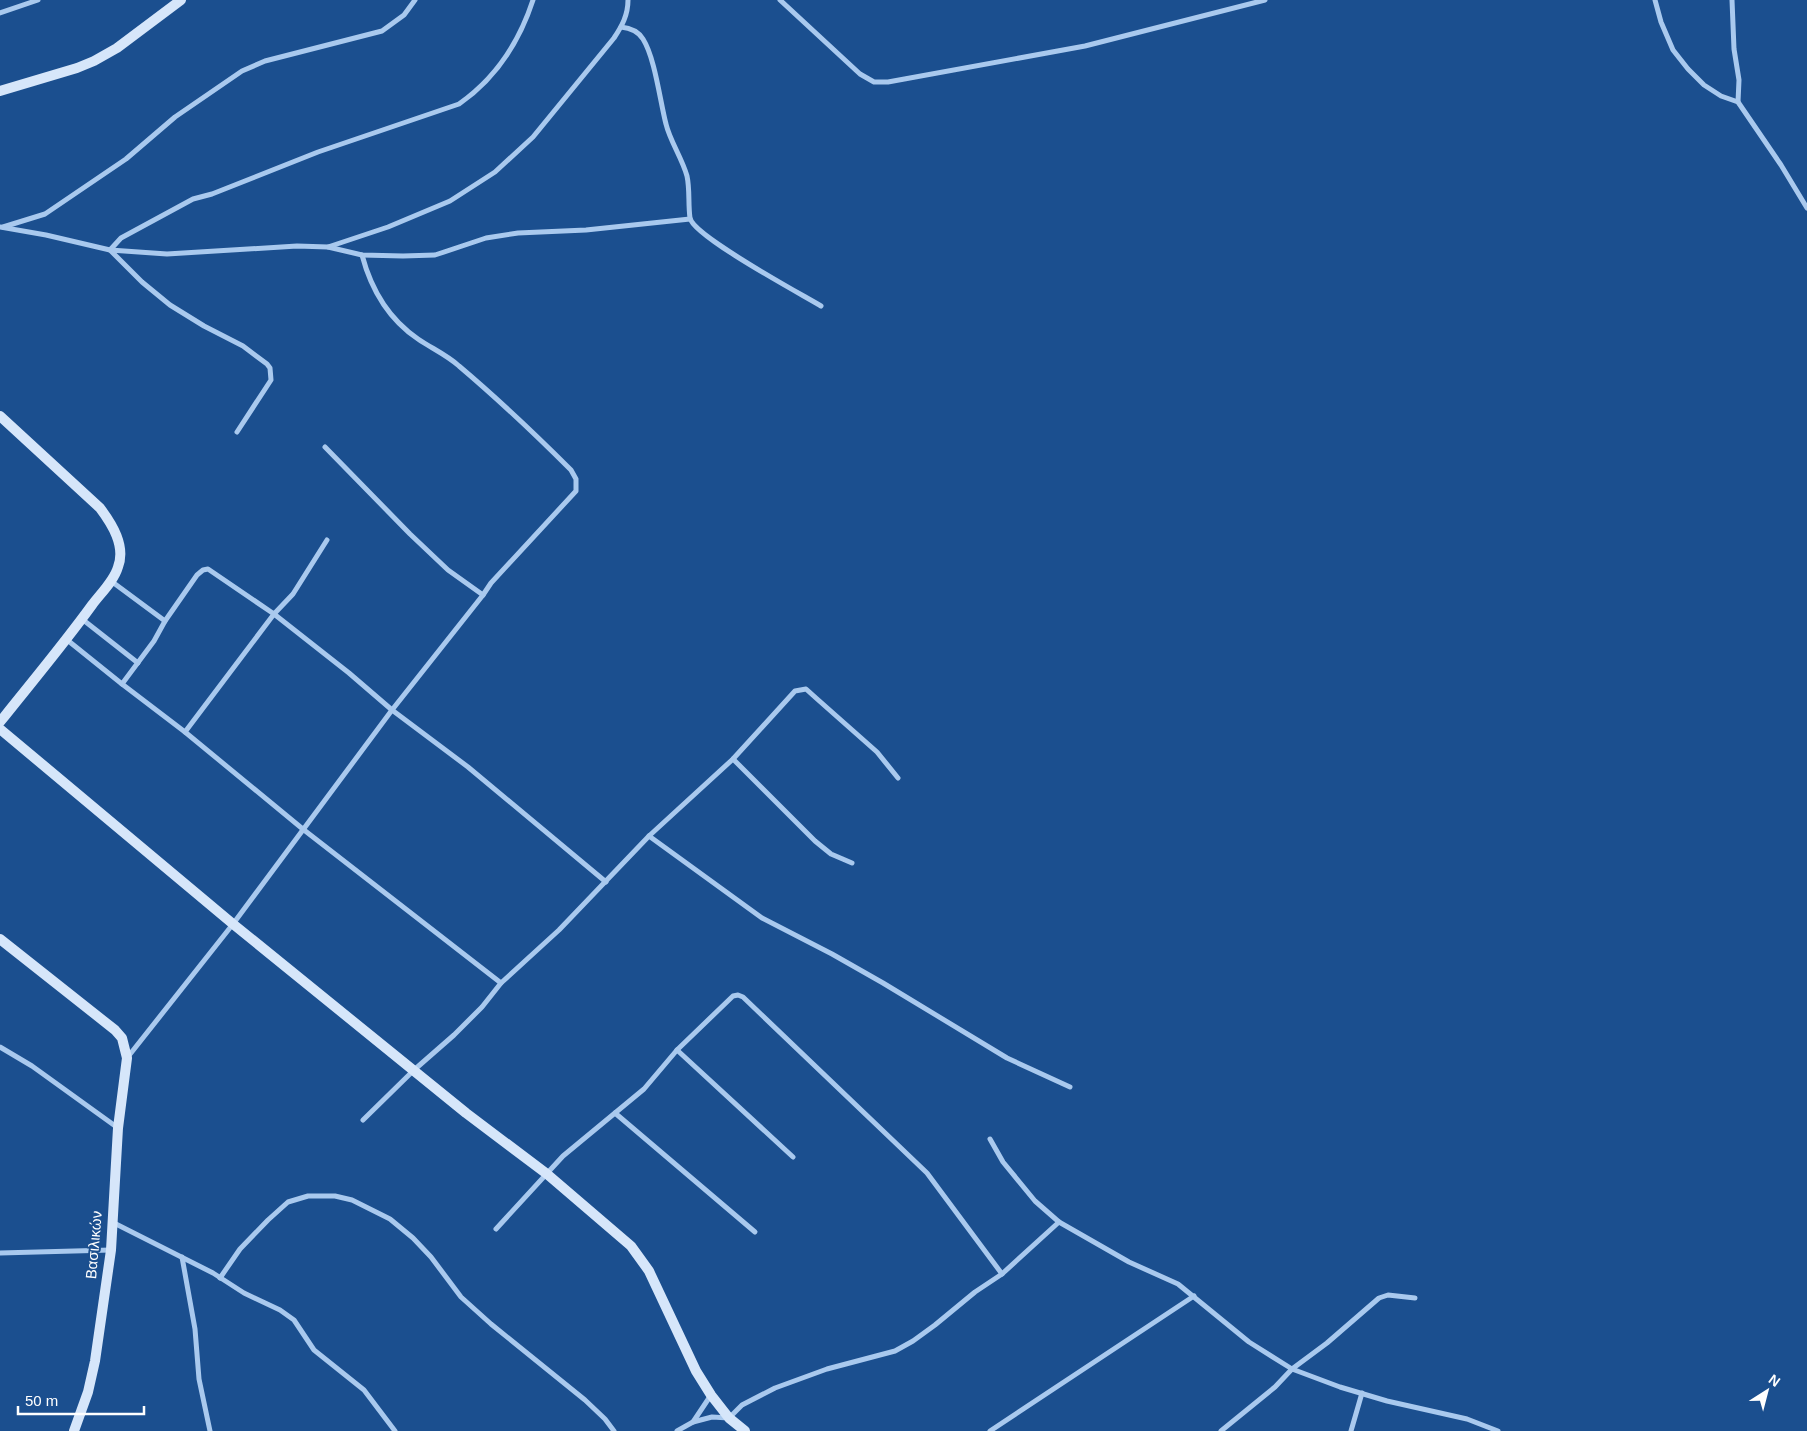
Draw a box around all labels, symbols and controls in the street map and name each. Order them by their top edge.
street label: Βασιλικών [82,1210,105,1280]
north arrow [1742,1366,1792,1416]
text: N [1766,1371,1783,1390]
scale bar [18,1384,144,1416]
text: 50 m [25,1392,58,1409]

